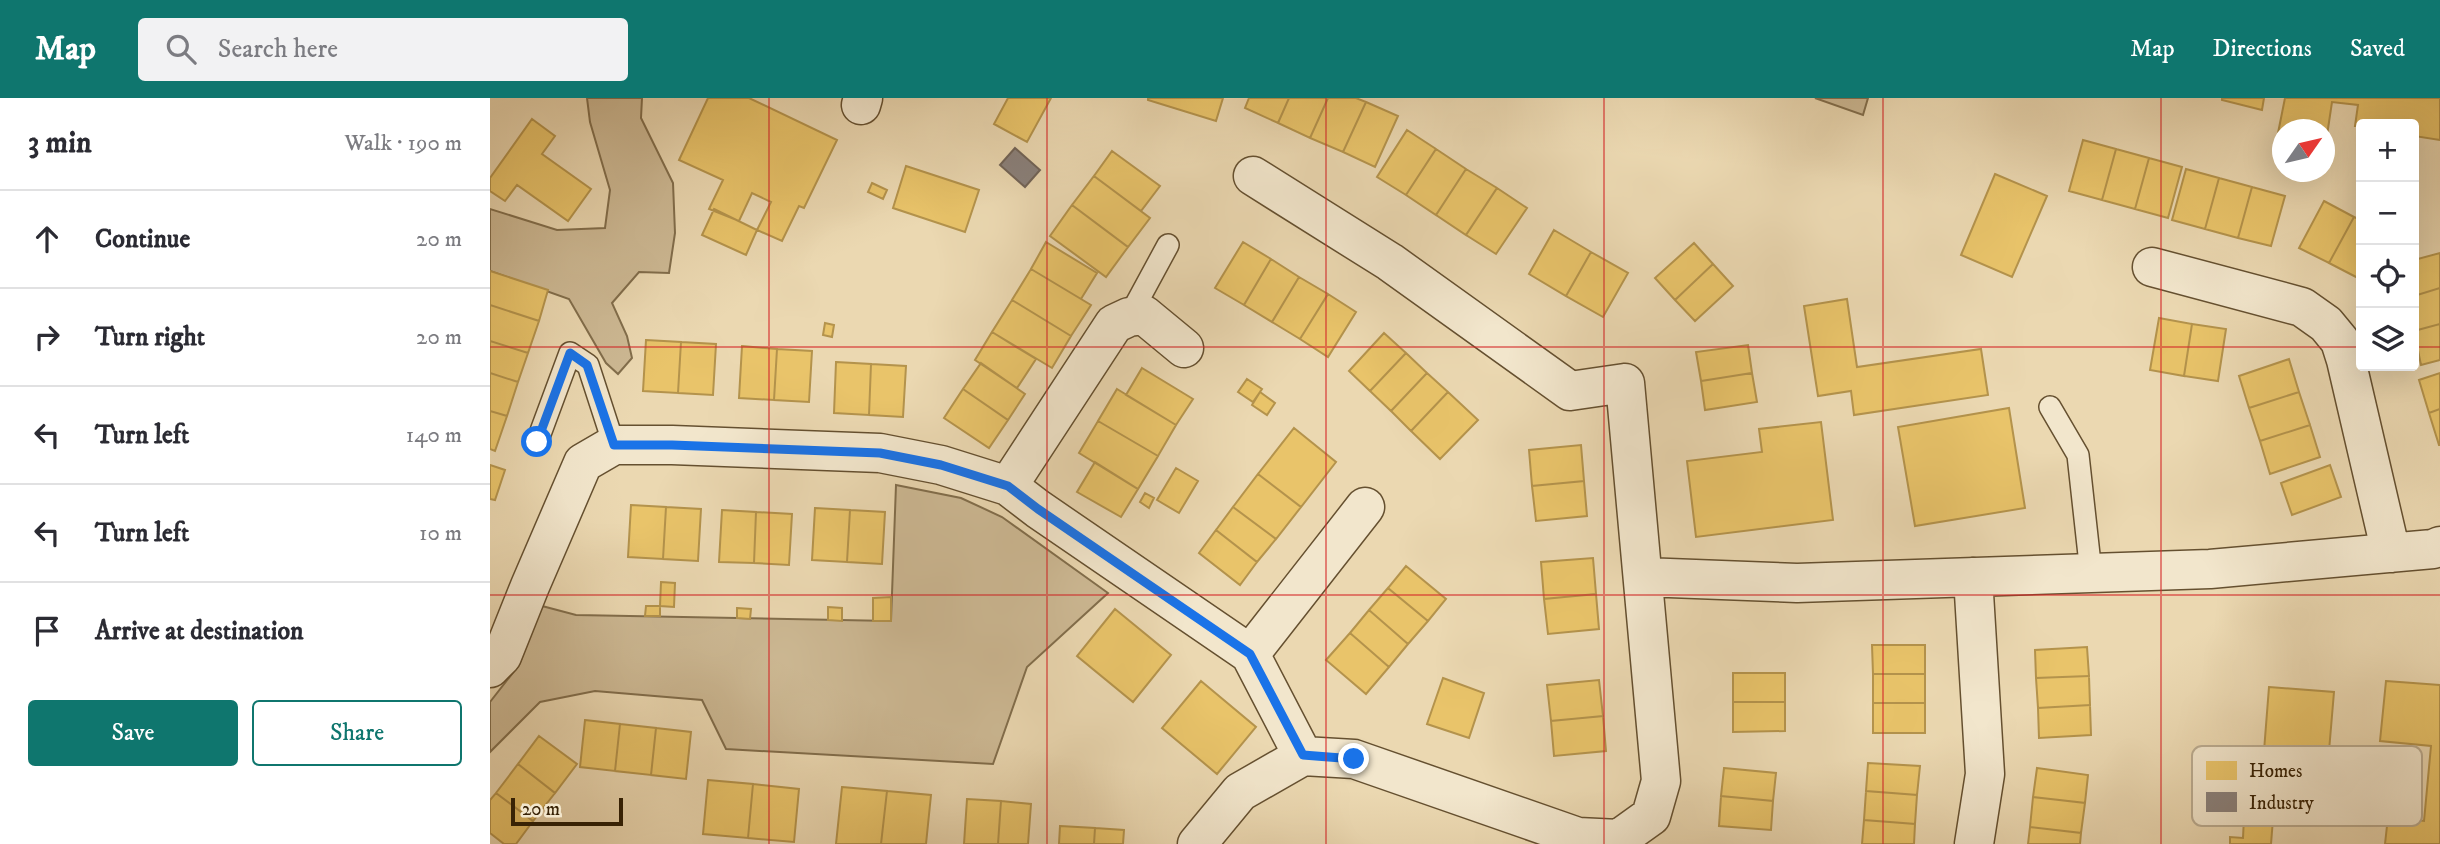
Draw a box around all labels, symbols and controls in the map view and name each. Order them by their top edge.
search box [138,18,628,81]
text: Map [35,29,96,70]
icon: search [162,30,200,68]
text: Search here [218,33,338,66]
text: Map [2130,34,2175,64]
text: Directions [2213,34,2312,64]
text: Saved [2350,34,2405,64]
north arrow [2272,119,2335,182]
map controls [2356,119,2419,371]
button: + [2356,119,2419,182]
text: 3 min [28,125,92,162]
text: Walk · 190 m [344,129,462,158]
button: − [2356,182,2419,245]
icon: ahead [28,220,66,258]
text: Continue [95,223,190,256]
text: 20 m [416,225,462,254]
button: locate [2356,245,2419,308]
button: layers [2356,308,2419,371]
icon: right [28,318,66,356]
text: Turn right [95,321,205,354]
text: 20 m [416,323,462,352]
icon: left [28,416,66,454]
text: Turn left [95,419,189,452]
text: 140 m [406,421,462,450]
route start [521,426,552,457]
icon: left [28,514,66,552]
text: Turn left [95,517,189,550]
text: 10 m [419,519,462,548]
icon: arrive [28,612,66,650]
text: Arrive at destination [95,615,304,648]
button: Save [28,700,238,766]
button: Share [252,700,462,766]
route end [1338,743,1369,774]
legend [2192,746,2422,826]
text: Homes [2249,760,2302,783]
text: Industry [2249,792,2315,815]
scale bar [511,795,623,827]
text: 20 m [522,798,560,821]

